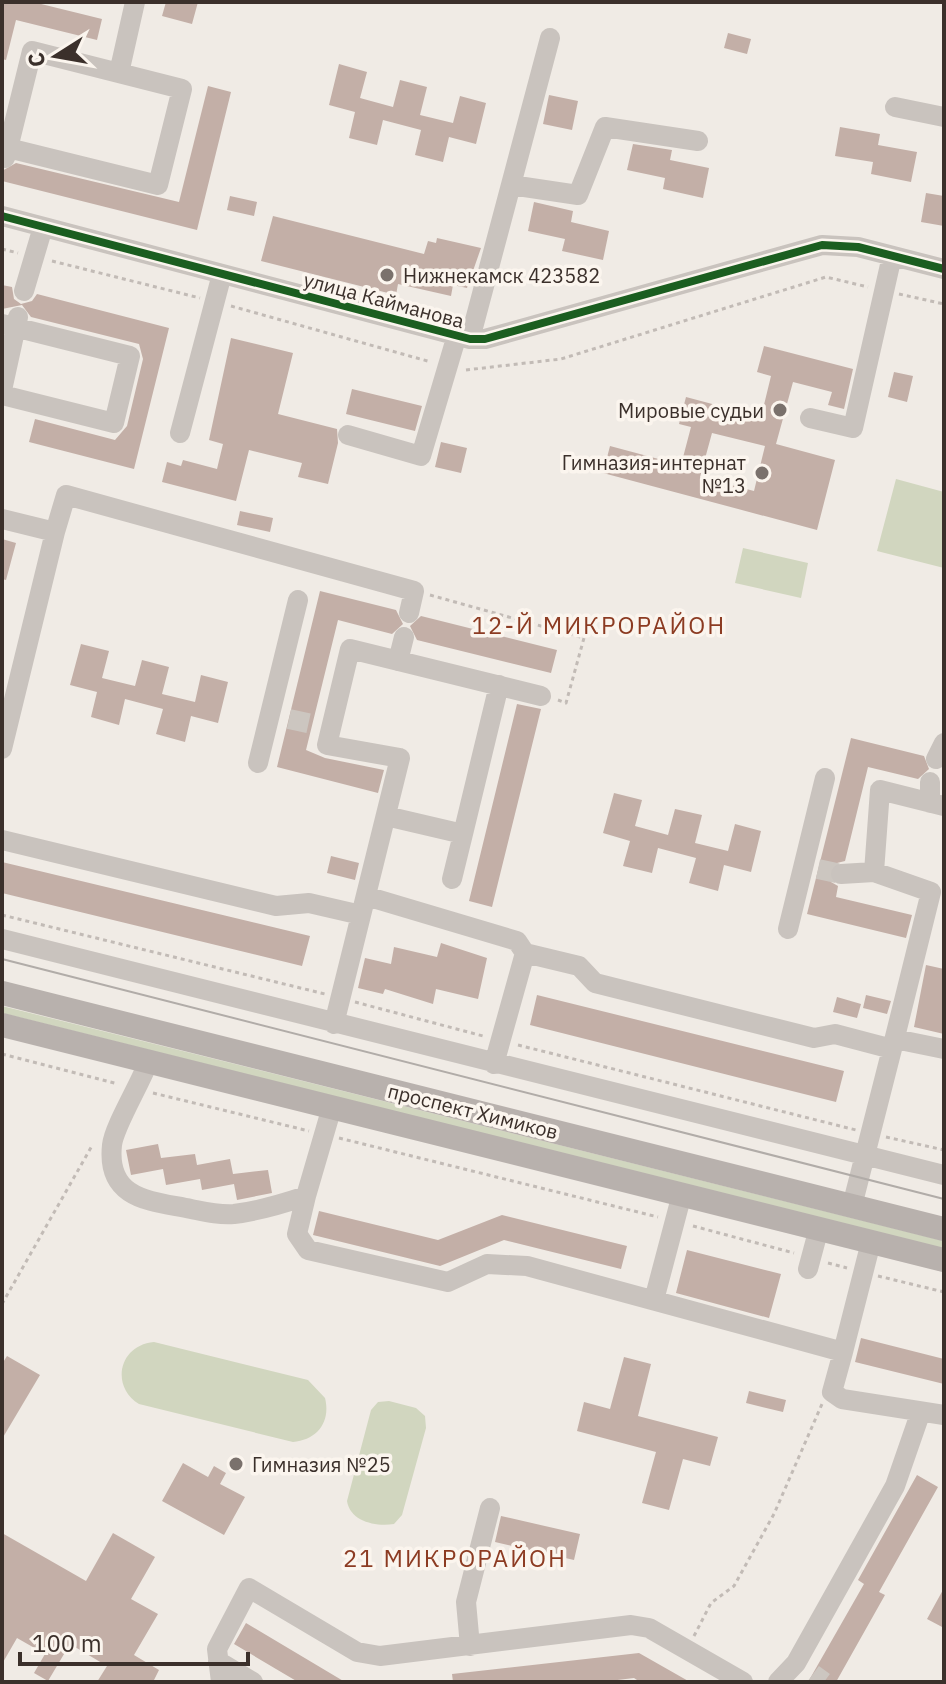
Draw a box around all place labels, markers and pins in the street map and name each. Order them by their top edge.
place label: Нижнекамск 423582 [403,262,600,289]
marker: Нижнекамск 423582 [378,266,396,284]
place label: Мировые судьи [618,397,764,424]
marker: Мировые судьи [771,401,789,419]
place label: Гимназия-интернат №13 [562,449,747,499]
marker: Гимназия-интернат №13 [753,464,771,482]
place label: Гимназия №25 [252,1451,391,1478]
marker: Гимназия №25 [227,1455,245,1473]

